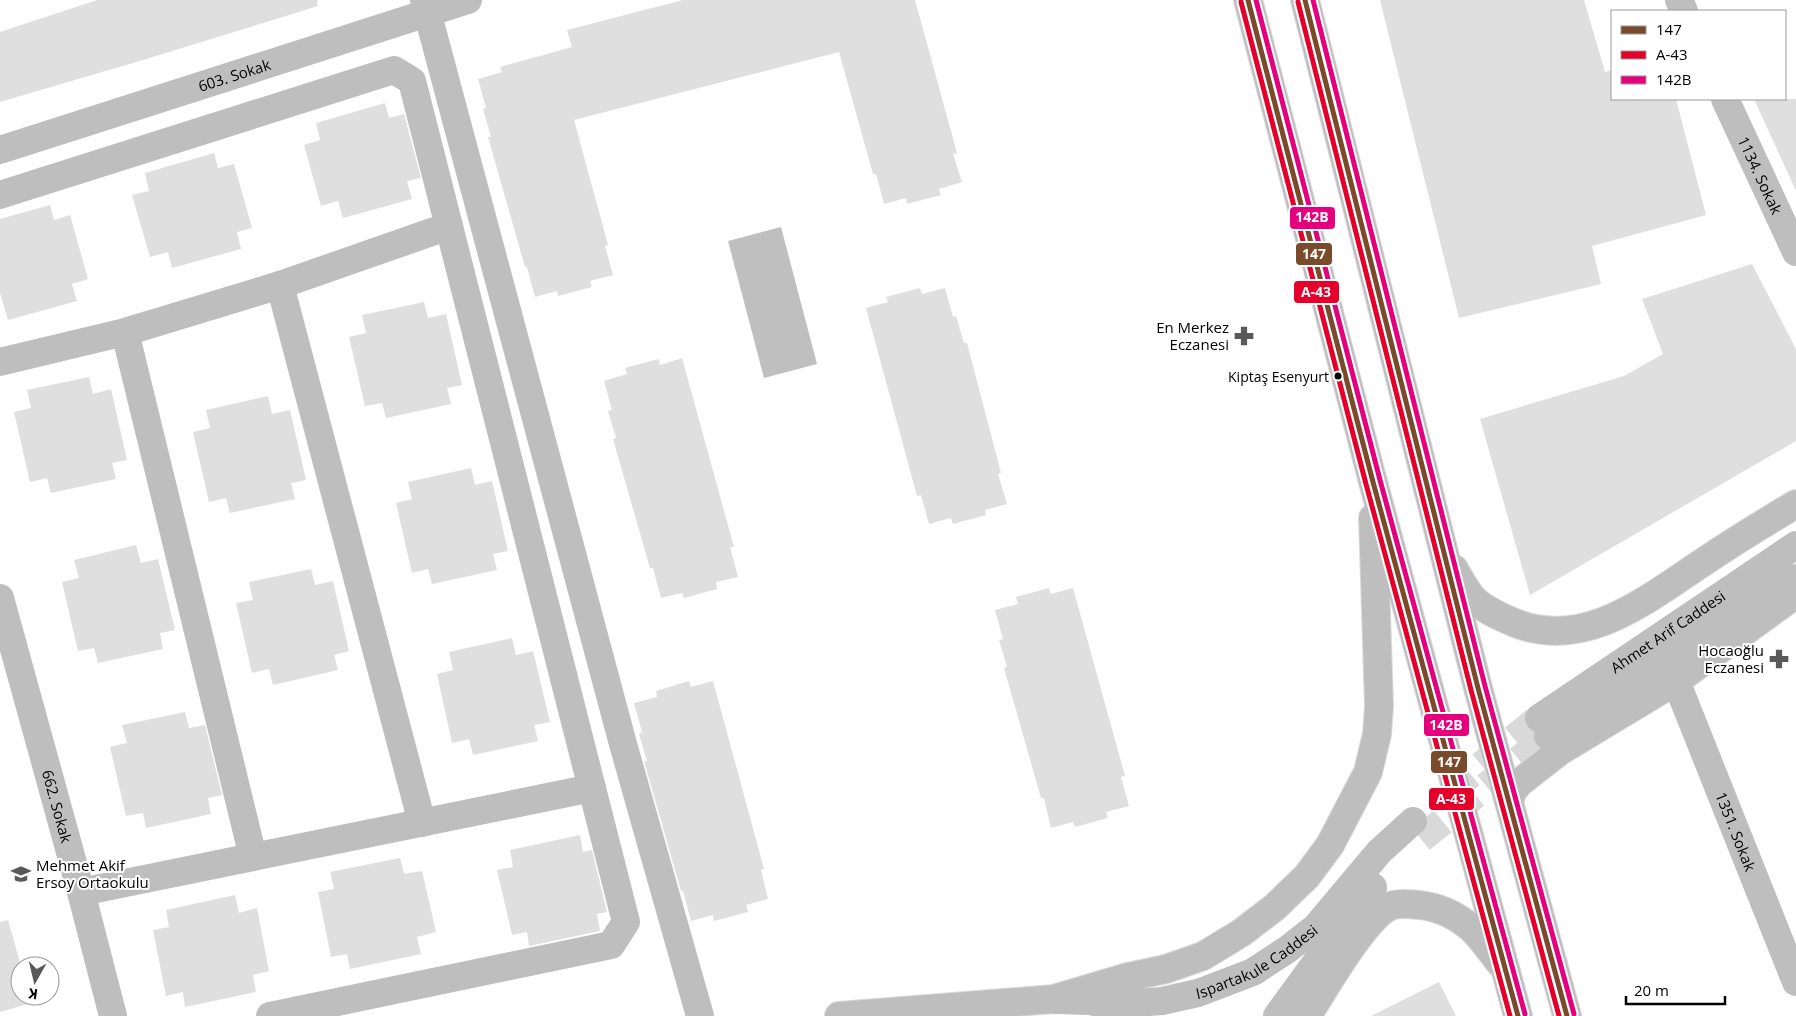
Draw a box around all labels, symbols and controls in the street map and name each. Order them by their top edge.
legend [1611,10,1786,100]
text: 147 [1656,19,1682,39]
text: A-43 [1656,44,1687,64]
street label: 603. Sokak [196,54,273,96]
text: 142B [1656,69,1691,89]
street label: 1134. Sokak [1734,133,1787,217]
line badge: 142B [1289,206,1336,230]
text: 142B [1295,207,1329,226]
line badge: 147 [1295,242,1333,266]
text: 147 [1302,244,1326,263]
line badge: A-43 [1293,280,1340,304]
text: A-43 [1301,282,1331,301]
place label: En Merkez Eczanesi [1156,317,1229,354]
pharmacy icon: En Merkez Eczanesi [1233,325,1255,347]
place label: Kiptaş Esenyurt [1228,367,1329,386]
marker: Kiptaş Esenyurt [1333,371,1343,381]
street label: Ahmet Arif Caddesi [1606,586,1729,677]
place label: Hocaoğlu Eczanesi [1698,640,1764,677]
pharmacy icon: Hocaoğlu Eczanesi [1768,648,1790,670]
line badge: 142B [1423,713,1470,737]
text: 142B [1429,715,1463,734]
line badge: 147 [1430,750,1468,774]
text: 147 [1437,752,1461,771]
street label: 662. Sokak [38,767,77,845]
line badge: A-43 [1428,787,1475,811]
text: A-43 [1436,789,1466,808]
street label: 1351. Sokak [1711,789,1761,874]
place label: Mehmet Akif Ersoy Ortaokulu [36,855,149,892]
school or university icon: Mehmet Akif Ersoy Ortaokulu [10,863,32,885]
street label: Ispartakule Caddesi [1194,920,1321,1003]
north arrow [10,956,60,1006]
scale bar [1626,974,1725,1006]
text: 20 m [1634,980,1669,1000]
text: K [26,984,39,1004]

